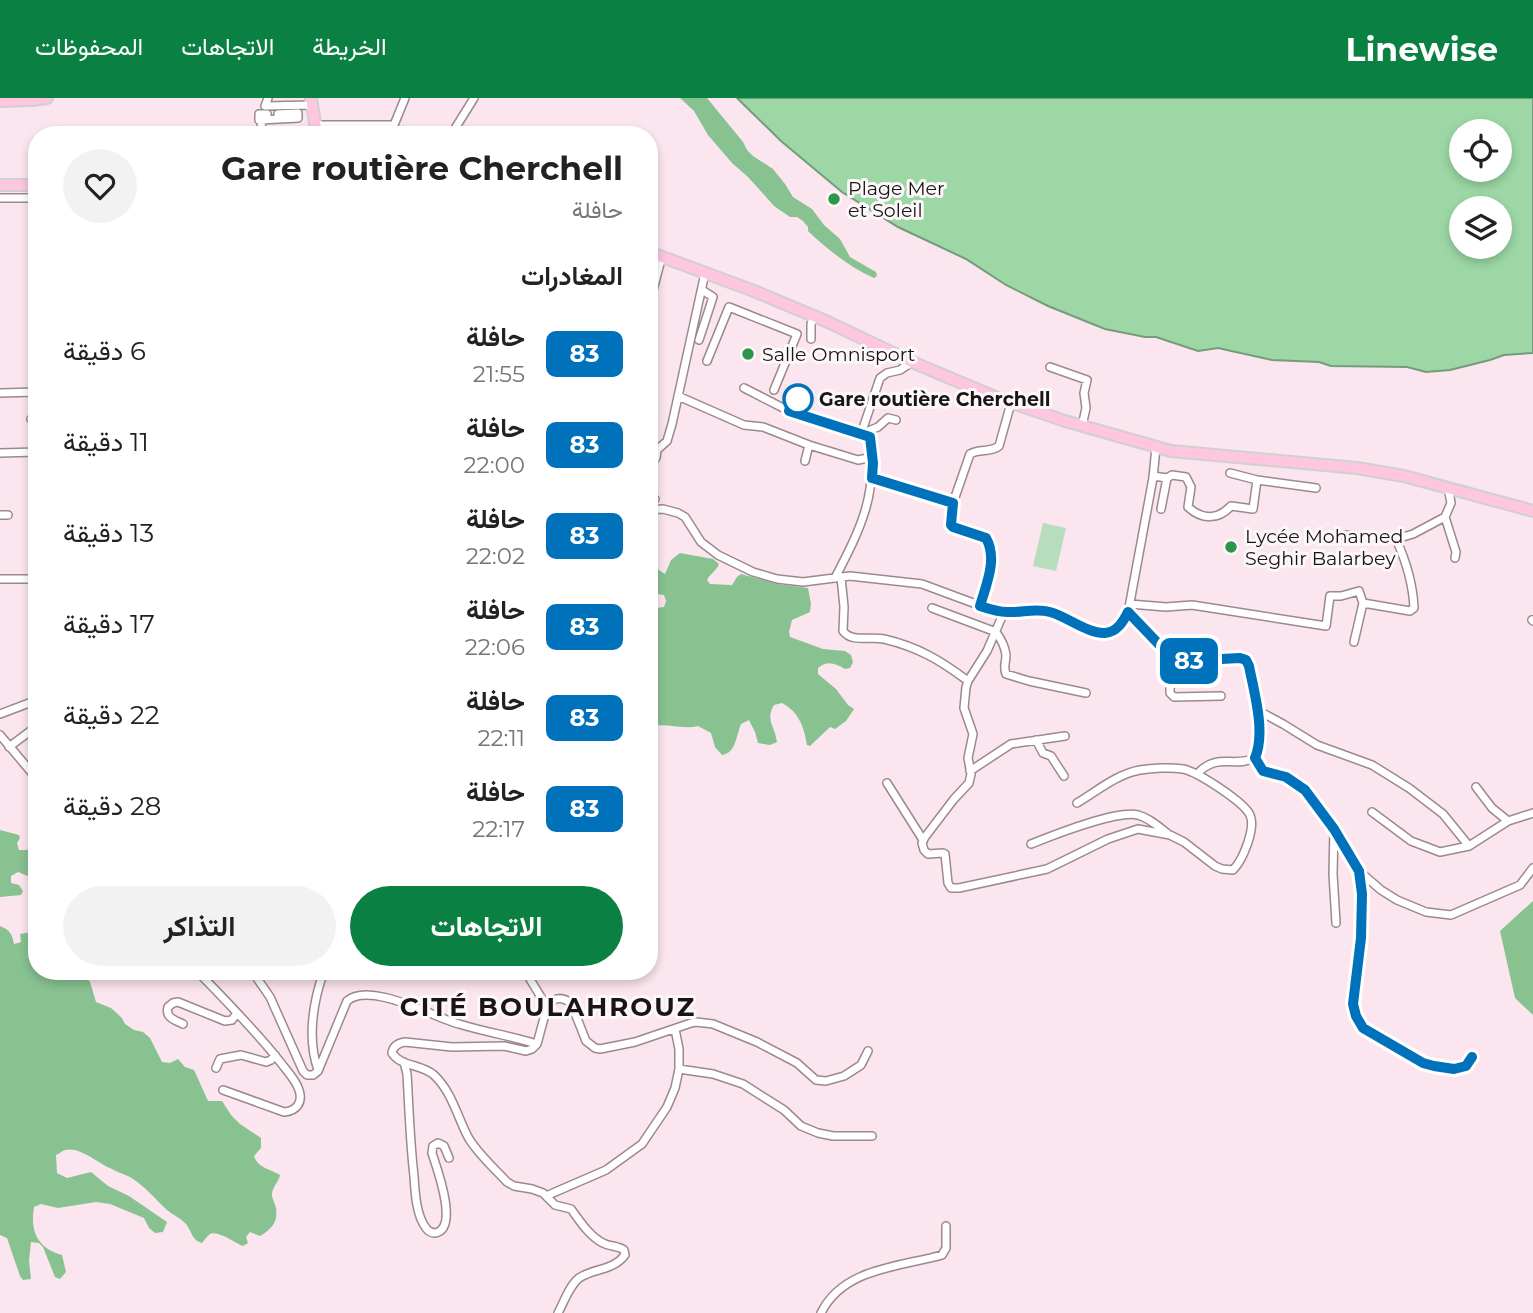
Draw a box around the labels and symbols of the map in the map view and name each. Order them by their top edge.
place label: Plage Mer et Soleil [848,177,945,222]
marker: Plage Mer et Soleil [826,191,842,207]
place label: Salle Omnisport [762,343,916,366]
marker: Salle Omnisport [740,346,756,362]
marker: Gare routière Cherchell [783,384,813,414]
place label: Gare routière Cherchell [819,388,1050,411]
place label: Lycée Mohamed Seghir Balarbey [1245,525,1403,570]
marker: Lycée Mohamed Seghir Balarbey [1223,539,1239,555]
line badge: 83 [1158,638,1220,684]
district label: CITÉ BOULAHROUZ [400,991,696,1023]

